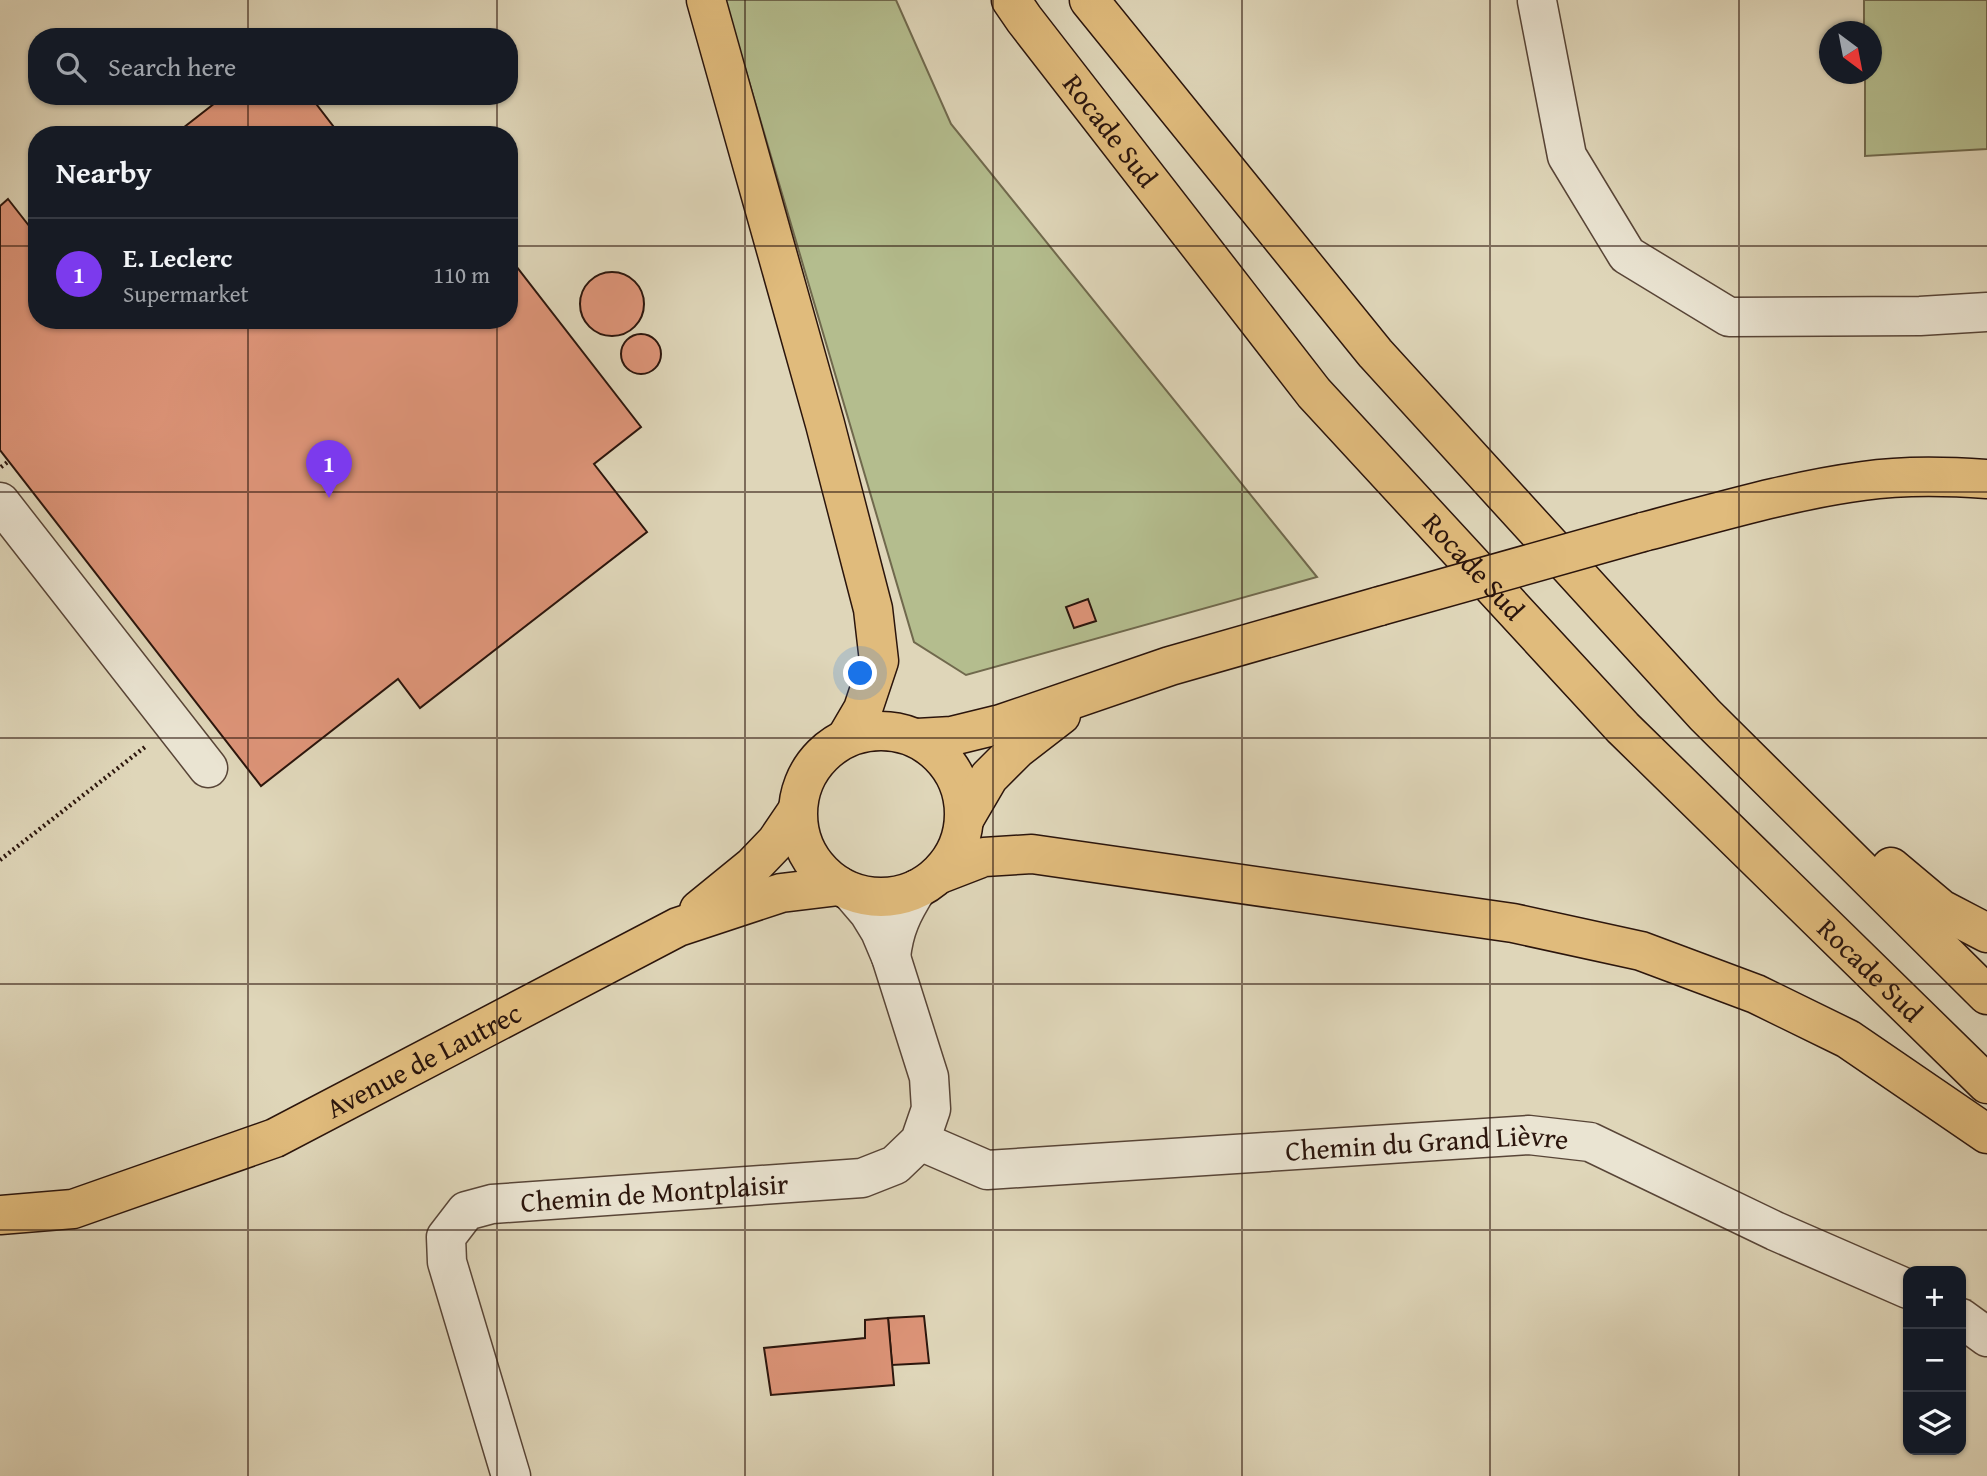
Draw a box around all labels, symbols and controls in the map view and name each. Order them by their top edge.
north arrow [1819,21,1882,84]
search box [28,28,518,105]
text: Search here [108,47,236,86]
icon: search [52,48,90,86]
street label: Rocade Sud [1053,65,1168,196]
text: Nearby [56,150,152,194]
text: E. Leclerc [123,238,232,277]
text: 1 [73,258,85,291]
text: 110 m [433,258,490,291]
text: Supermarket [123,277,249,310]
pin: 1 [306,440,352,498]
street label: Rocade Sud [1414,503,1535,629]
your location [843,656,877,690]
street label: Rocade Sud [1808,908,1933,1031]
street label: Avenue de Lautrec [318,992,528,1128]
street label: Chemin du Grand Lièvre [1284,1114,1571,1171]
street label: Chemin de Montplaisir [519,1162,790,1222]
map controls [1903,1266,1966,1455]
button: + [1903,1266,1966,1329]
button: − [1903,1329,1966,1392]
button: layers [1903,1392,1966,1455]

